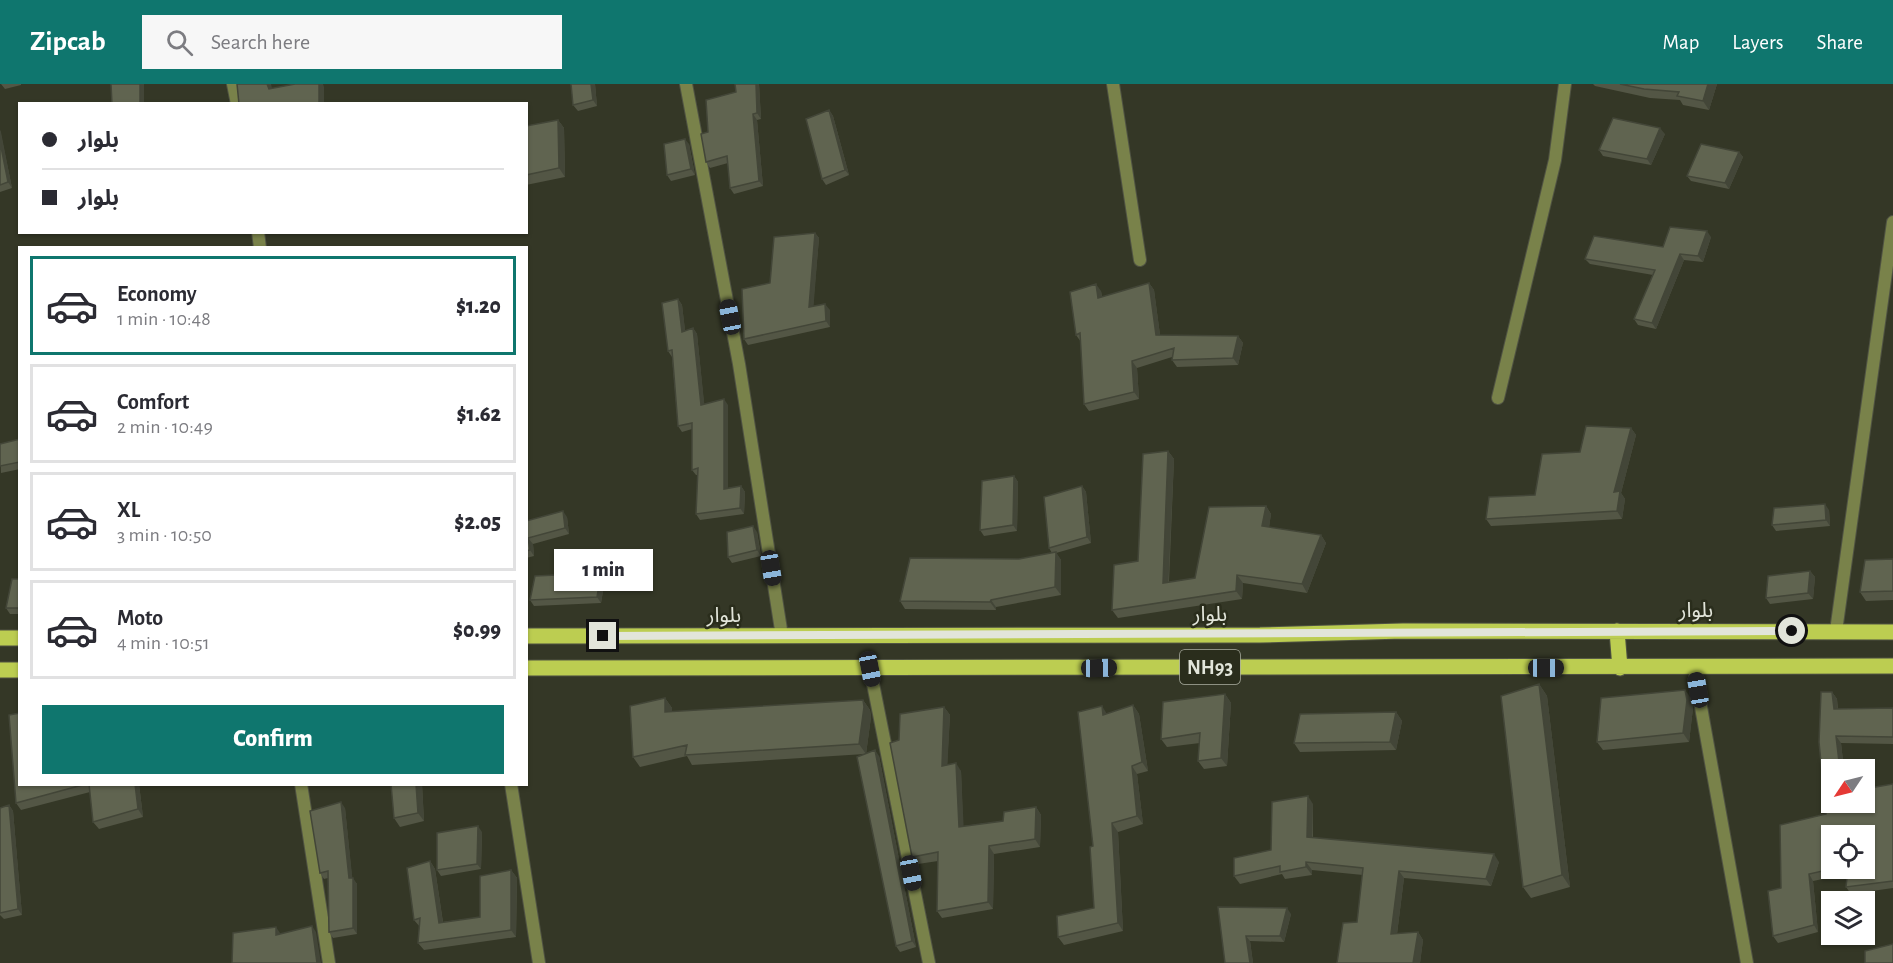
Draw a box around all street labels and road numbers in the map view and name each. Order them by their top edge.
street label: بلوار [1678,600,1713,622]
street label: بلوار [1192,604,1227,626]
street label: بلوار [706,605,741,627]
road number: NH93 [1180,650,1240,684]

